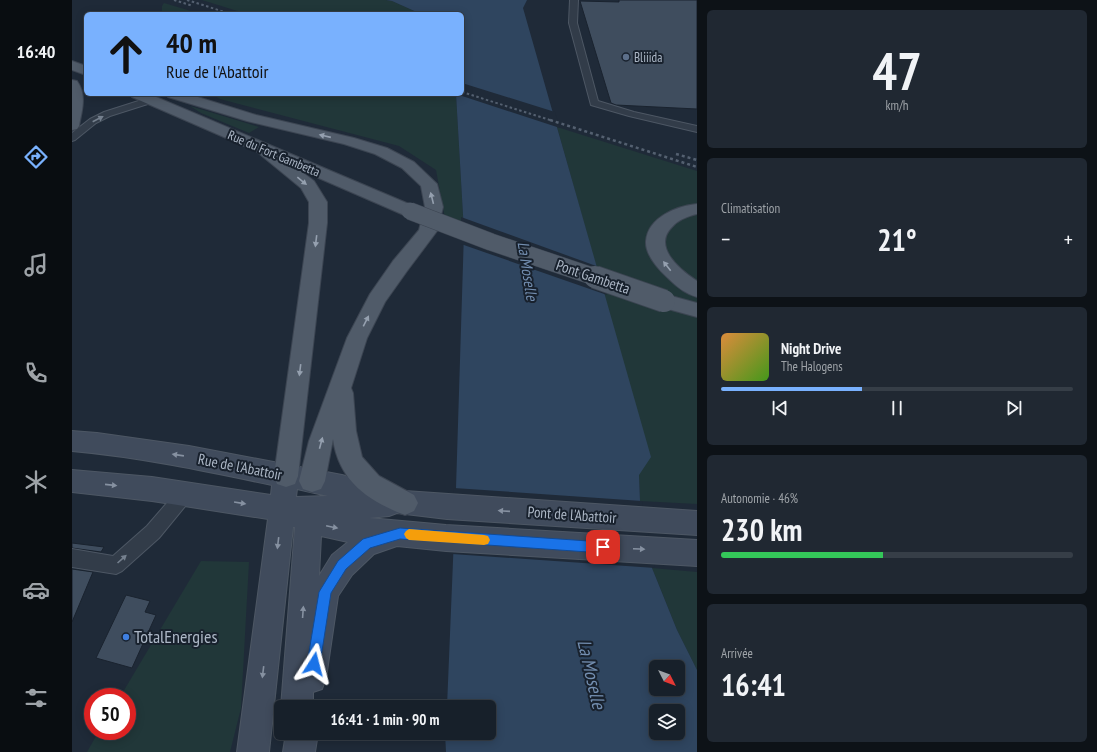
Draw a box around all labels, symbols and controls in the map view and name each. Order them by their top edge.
text: 40 m [166,24,217,61]
icon: ahead [100,28,152,80]
text: 47 [872,37,922,104]
text: 16:40 [17,40,55,63]
place label: Bliiida [634,49,662,66]
marker: Bliiida [621,52,631,62]
text: Rue de l'Abattoir [166,60,268,83]
text: km/h [885,97,909,114]
one-way arrow [92,115,104,122]
street label: Rue du Fort Gambetta [225,126,323,181]
one-way arrow [319,132,332,138]
icon: directions [22,143,50,171]
one-way arrow [297,176,308,185]
one-way arrow [429,191,435,203]
text: Climatisation [721,200,780,217]
text: 21° [877,220,917,259]
text: − [721,225,730,253]
text: + [1064,225,1073,253]
one-way arrow [312,234,319,247]
water label: La Moselle [513,240,543,303]
icon: music [22,251,50,279]
street label: Pont Gambetta [554,255,633,298]
one-way arrow [663,261,671,272]
one-way arrow [362,315,369,327]
text: Night Drive [781,339,841,358]
text: The Halogens [781,358,843,375]
icon: phone [22,359,50,387]
one-way arrow [296,363,303,376]
icon: previous [769,397,791,419]
icon: pause [886,397,908,419]
icon: next [1003,397,1025,419]
one-way arrow [318,437,324,449]
street label: Rue de l'Abattoir [196,449,285,484]
one-way arrow [172,452,184,458]
icon: climate [22,468,50,496]
one-way arrow [105,482,117,488]
text: Autonomie · 46% [721,490,798,507]
one-way arrow [233,500,246,506]
street label: Pont de l'Abattoir [527,502,618,527]
one-way arrow [498,507,510,514]
text: 230 km [721,510,802,549]
one-way arrow [326,524,338,530]
pin [586,530,620,564]
icon: arrive [592,536,614,558]
one-way arrow [275,537,281,549]
one-way arrow [633,546,645,553]
one-way arrow [117,555,127,564]
icon: car [22,576,50,604]
one-way arrow [300,606,307,618]
place label: TotalEnergies [134,625,218,648]
marker: TotalEnergies [121,632,131,642]
water label: La Moselle [572,637,612,712]
position arrow [293,643,335,685]
text: Arrivée [721,645,753,662]
north arrow [649,660,685,696]
map controls [649,660,685,740]
text: 16:41 [721,665,786,704]
one-way arrow [259,666,266,678]
icon: filters [22,684,50,712]
speed limit sign: 50 [84,688,136,740]
button: layers [649,704,685,740]
text: 16:41 · 1 min · 90 m [331,710,439,729]

